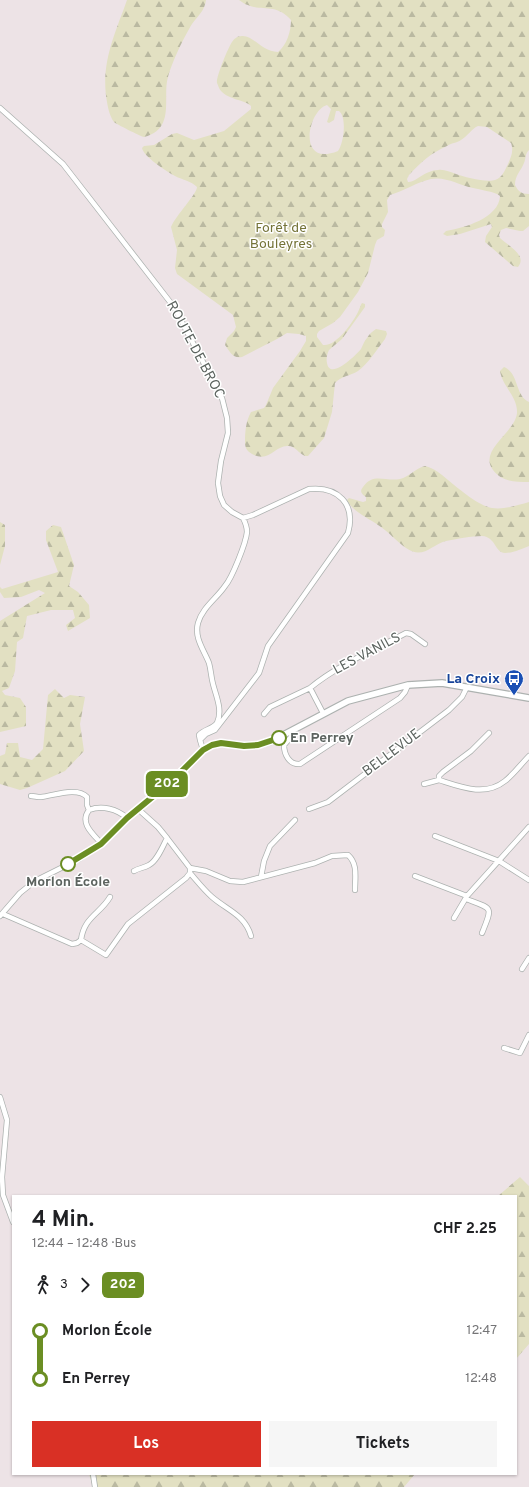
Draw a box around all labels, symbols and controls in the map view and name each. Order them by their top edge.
park label: Forêt de Bouleyres [250,220,312,253]
street label: ROUTE DE BROC [162,298,228,402]
street label: LES VANILS [330,629,404,679]
bus stop icon: La Croix [503,668,525,696]
place label: La Croix [446,671,500,688]
street label: BELLEVUE [360,726,424,780]
marker: En Perrey [271,730,287,746]
place label: En Perrey [290,730,354,747]
line badge: 202 [144,771,190,797]
text: 202 [154,775,180,792]
marker: Morlon École [60,856,76,872]
place label: Morlon École [26,873,110,891]
text: 4 Min. [32,1207,94,1234]
text: CHF 2.25 [433,1220,497,1239]
text: 12:44 – 12:48 · Bus [32,1236,136,1252]
icon: walk [32,1274,54,1296]
icon: forward [74,1274,96,1296]
text: 202 [110,1276,136,1293]
text: 3 [60,1277,68,1293]
text: Morlon École [62,1322,152,1341]
text: 12:47 [467,1323,497,1339]
text: En Perrey [62,1370,130,1389]
text: 12:48 [465,1371,497,1387]
button: Los [32,1421,261,1467]
button: Tickets [269,1421,497,1467]

